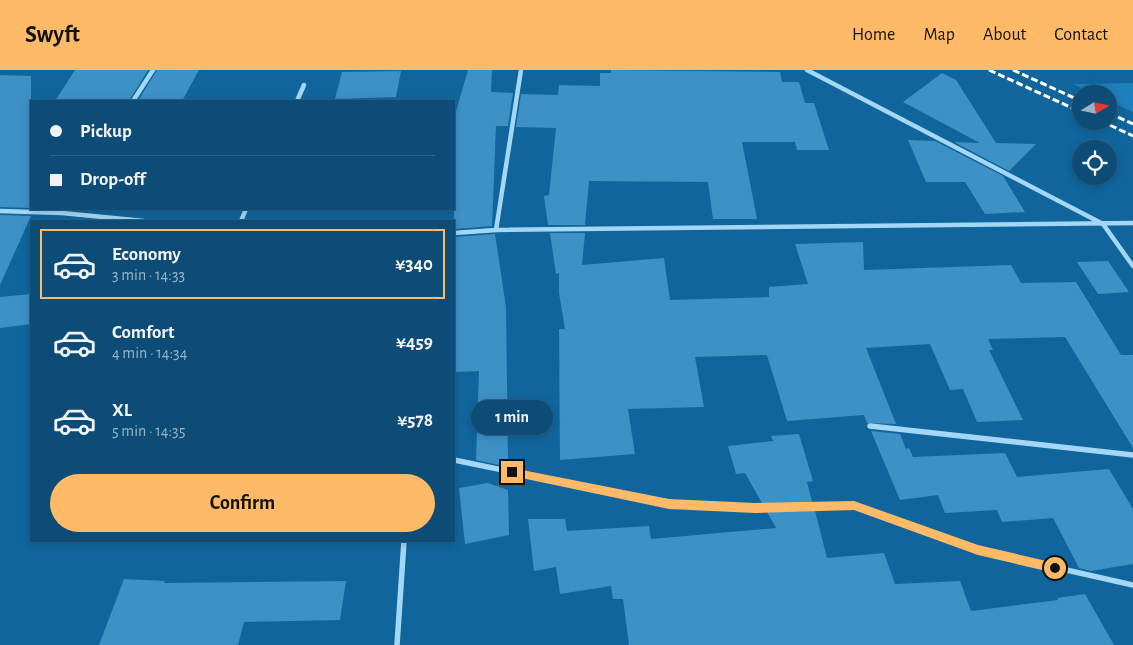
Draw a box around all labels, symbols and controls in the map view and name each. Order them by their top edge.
text: Swyft [25,23,80,47]
text: Home [852,26,895,44]
text: Map [923,26,955,44]
text: About [983,26,1026,44]
text: Contact [1054,26,1108,44]
north arrow [1072,85,1118,130]
map controls [1072,85,1117,185]
text: Pickup [80,122,132,141]
button: locate [1072,140,1117,185]
text: Drop-off [80,170,145,189]
icon: car [52,242,97,287]
text: Economy [112,245,181,264]
text: ¥340 [395,255,433,274]
text: 3 min · 14:33 [112,267,185,283]
icon: car [52,320,97,365]
text: Comfort [112,323,174,342]
text: ¥459 [396,333,433,352]
text: 4 min · 14:34 [112,345,187,361]
icon: car [52,398,97,443]
callout: 1 min [471,400,553,434]
text: XL [112,401,132,420]
text: 1 min [495,409,529,425]
text: ¥578 [397,411,433,430]
text: 5 min · 14:35 [112,423,185,439]
route end [501,461,523,483]
button: Confirm [50,474,435,532]
route start [1044,557,1066,579]

